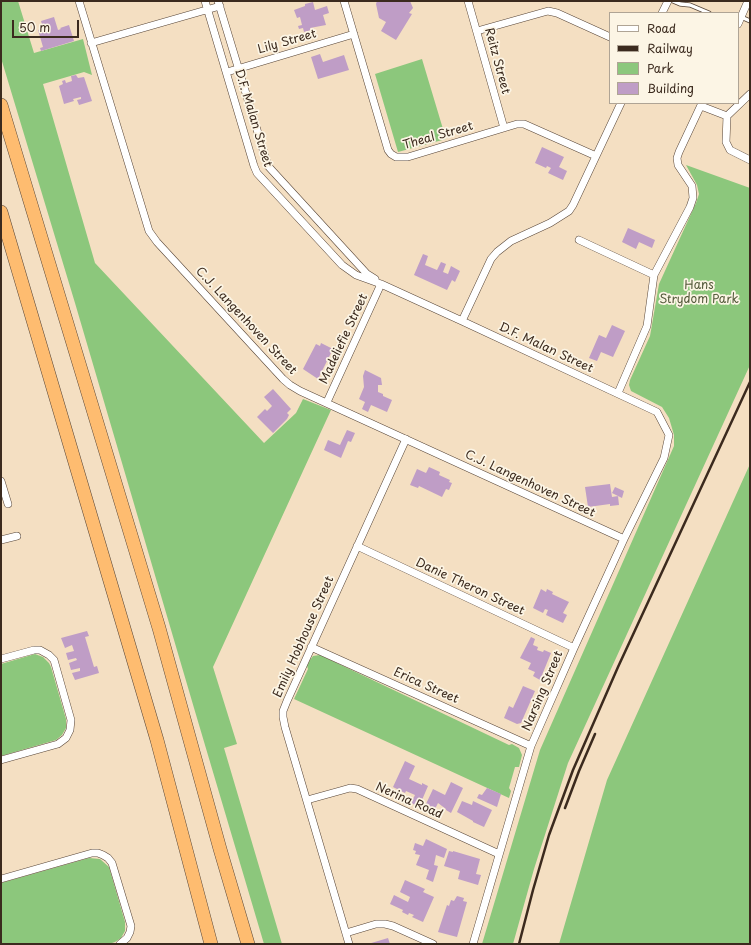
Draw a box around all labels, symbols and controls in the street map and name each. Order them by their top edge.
scale bar [14,12,81,38]
legend [609,12,739,104]
text: 50 m [19,18,50,36]
text: Road [647,19,676,37]
street label: Reitz Street [481,26,513,96]
street label: Lily Street [256,27,318,57]
text: Railway [647,39,693,57]
text: Park [647,59,674,77]
street label: D.F. Malan Street [231,67,275,169]
text: Building [647,79,694,97]
street label: Theal Street [401,119,475,153]
street label: C.J. Langenhoven Street [192,264,300,378]
park label: Hans Strydom Park [659,279,739,307]
street label: Madeliefie Street [317,292,371,386]
street label: D.F. Malan Street [497,320,595,376]
street label: C.J. Langenhoven Street [463,448,597,520]
street label: Danie Theron Street [413,555,527,619]
street label: Emily Hobhouse Street [271,574,337,700]
street label: Narsing Street [520,649,566,733]
street label: Erica Street [391,665,461,707]
street label: Nerina Road [373,780,445,822]

